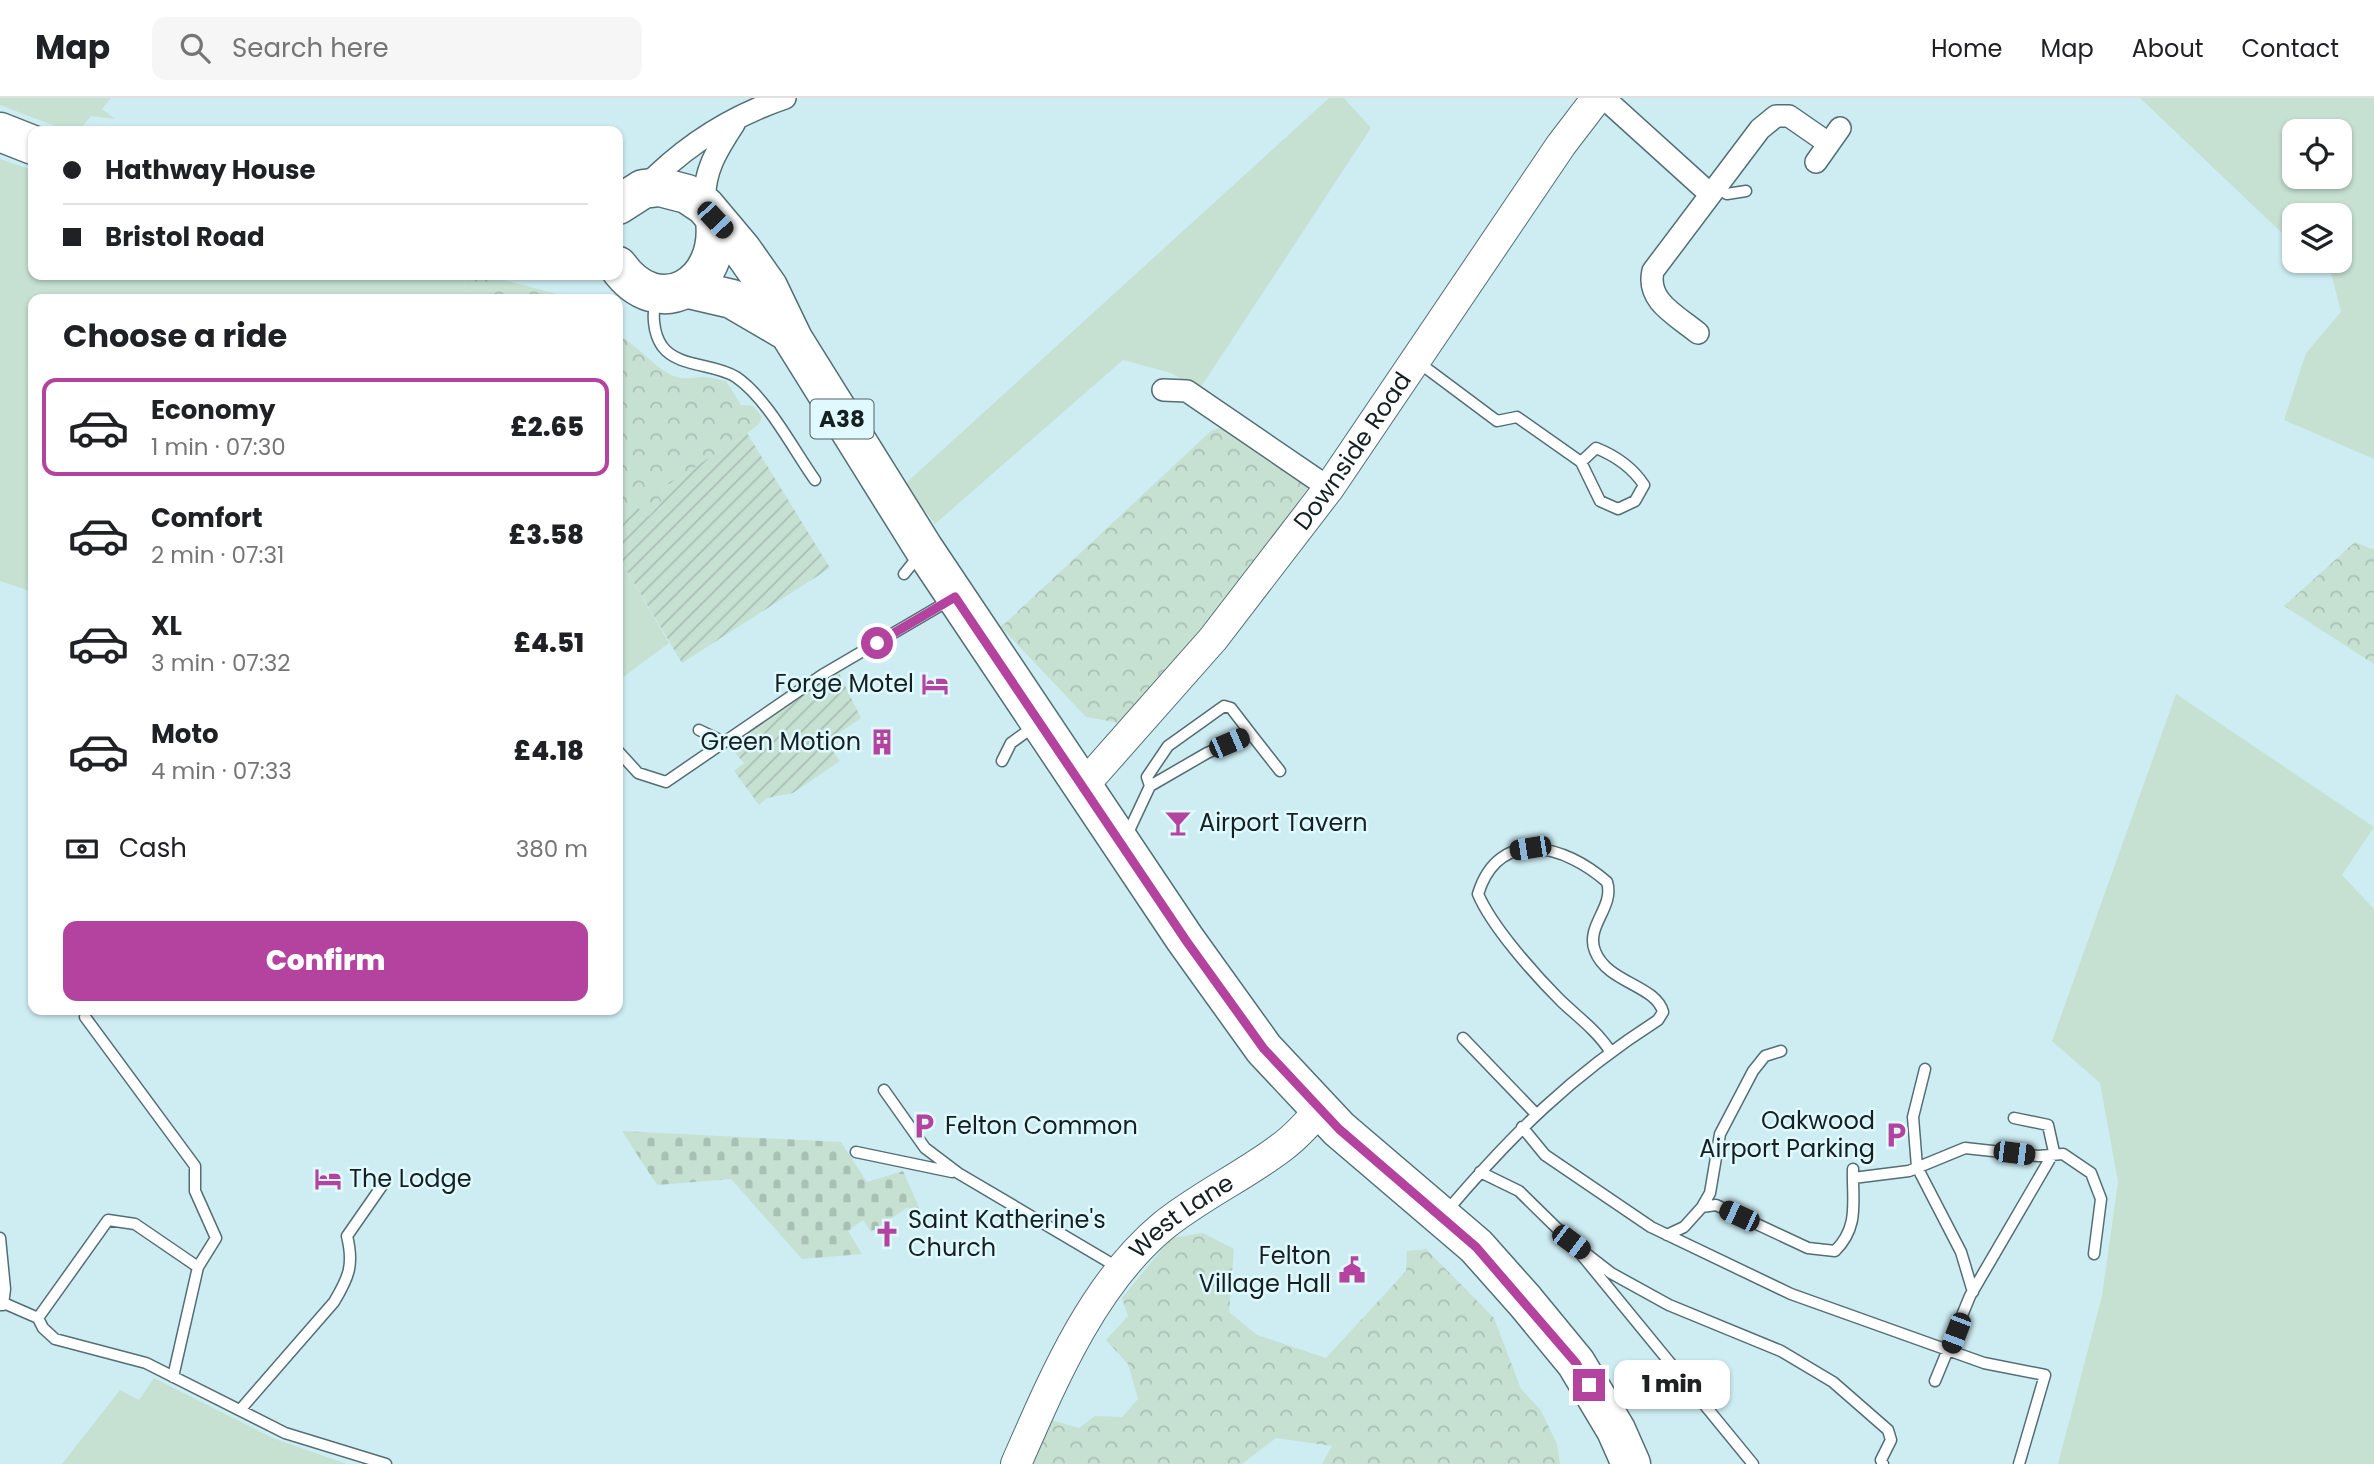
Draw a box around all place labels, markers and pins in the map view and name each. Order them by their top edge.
place label: Forge Motel [775,667,914,700]
hotel icon: Forge Motel [920,669,950,699]
place label: Green Motion [700,725,861,758]
building icon: Green Motion [867,727,897,757]
place label: Airport Tavern [1199,806,1368,839]
bar icon: Airport Tavern [1163,808,1193,838]
place label: Oakwood Airport Parking [1699,1104,1875,1165]
place label: Felton Common [945,1109,1138,1142]
parking icon: Felton Common [909,1111,939,1141]
parking icon: Oakwood Airport Parking [1881,1120,1911,1150]
place label: The Lodge [349,1162,472,1195]
hotel icon: The Lodge [313,1164,343,1194]
place label: Saint Katherine's Church [908,1203,1106,1264]
church icon: Saint Katherine's Church [872,1219,902,1249]
place label: Felton Village Hall [1199,1239,1331,1300]
public building icon: Felton Village Hall [1337,1255,1367,1285]

